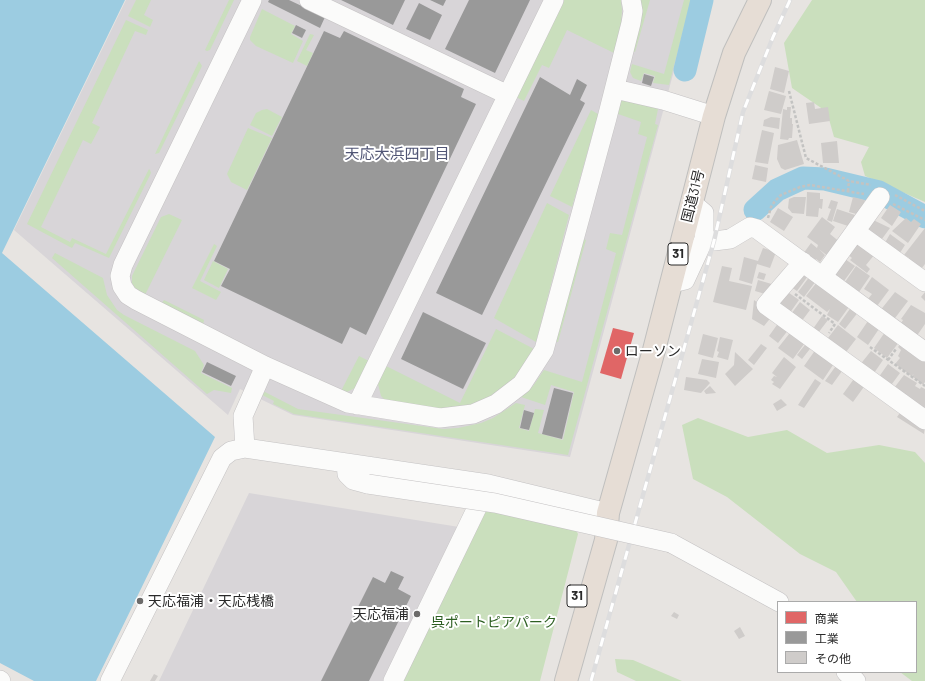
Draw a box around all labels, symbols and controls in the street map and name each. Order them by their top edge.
district label: 天応大浜四丁目 [345,145,449,163]
street label: 国道31号 [678,168,708,224]
road number: 31 [668,243,688,265]
place label: ローソン [625,343,681,359]
marker: ローソン [612,346,622,356]
road number: 31 [567,585,587,607]
place label: 天応福浦・天応桟橋 [148,593,274,609]
marker: 天応福浦・天応桟橋 [135,596,145,606]
legend [777,601,917,673]
place label: 天応福浦 [353,606,409,622]
marker: 天応福浦 [412,609,422,619]
text: 商業 [815,611,839,625]
park label: 呉ポートピアパーク [431,614,557,630]
text: 工業 [815,631,839,645]
text: その他 [815,651,851,665]

